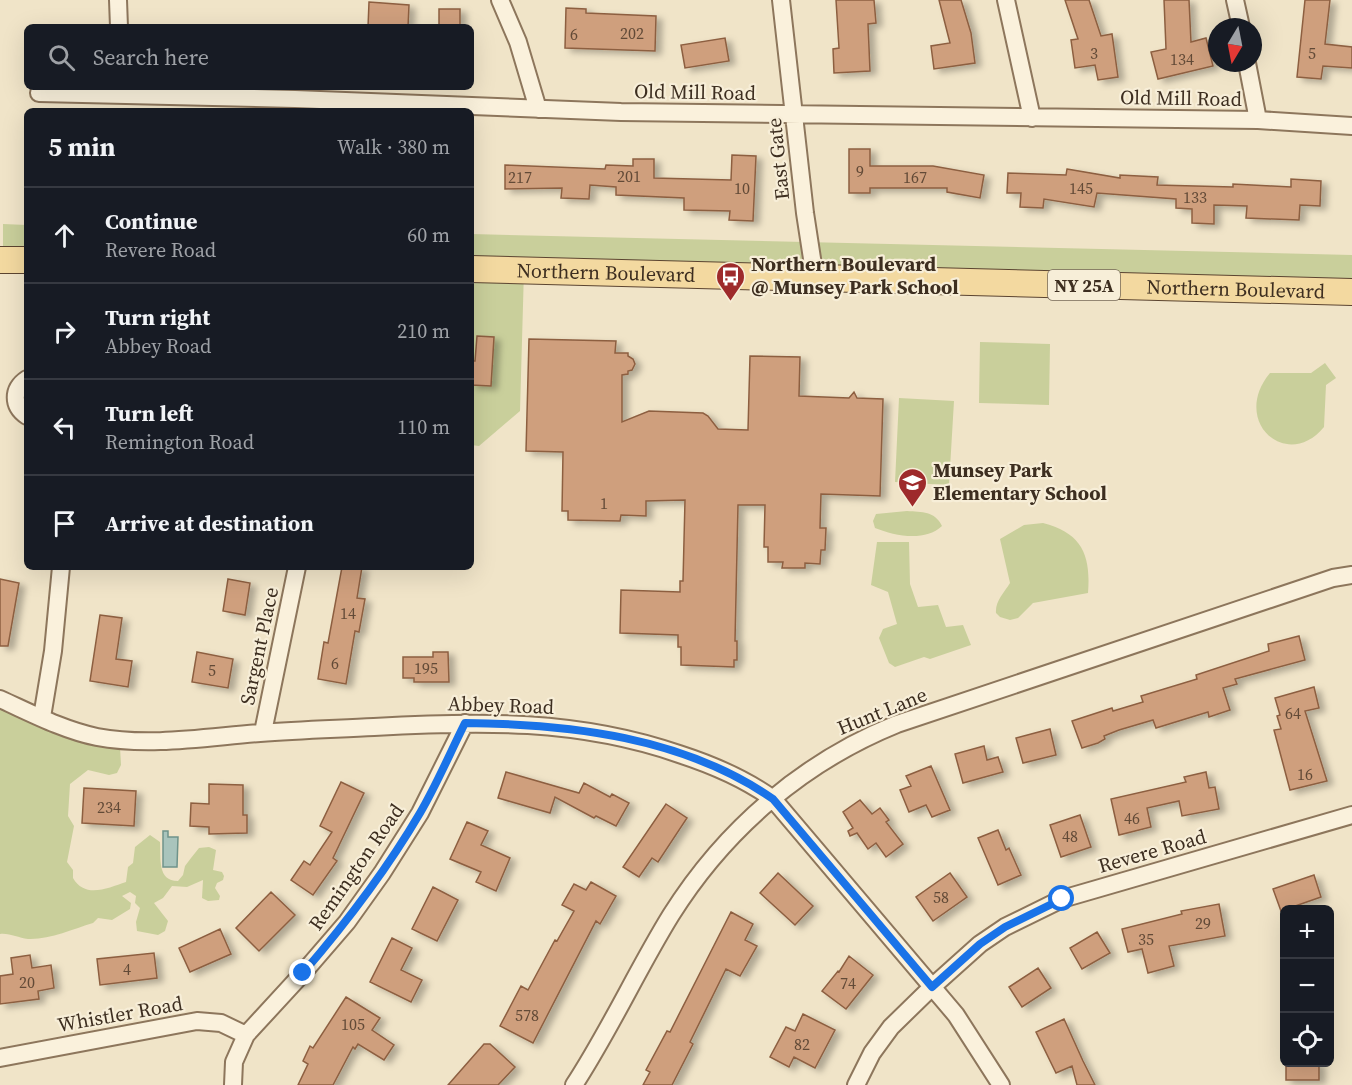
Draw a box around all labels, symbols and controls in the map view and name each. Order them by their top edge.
north arrow [1208,18,1262,72]
house number: 202 [620,22,644,44]
house number: 6 [570,23,578,45]
search box [24,24,474,90]
icon: search [45,41,78,74]
text: Search here [93,42,209,72]
house number: 3 [1090,42,1098,64]
house number: 5 [1308,42,1316,64]
house number: 134 [1170,48,1194,70]
street label: Old Mill Road [634,77,757,107]
street label: Old Mill Road [1120,83,1243,113]
street label: East Gate [760,116,796,202]
text: 5 min [48,129,115,165]
text: Walk · 380 m [337,133,450,161]
house number: 9 [856,160,864,182]
house number: 201 [617,165,641,187]
house number: 217 [508,166,532,188]
house number: 167 [903,166,927,188]
house number: 10 [734,177,750,199]
house number: 145 [1069,177,1093,199]
house number: 133 [1183,186,1207,208]
text: Continue [105,206,198,236]
icon: ahead [48,219,81,252]
text: 60 m [407,221,450,249]
text: Revere Road [105,236,216,264]
place label: Northern Boulevard @ Munsey Park School [751,250,959,301]
street label: Northern Boulevard [516,256,696,289]
bus stop icon: Northern Boulevard @ Munsey Park School [714,260,746,302]
road number: NY 25A [1048,270,1120,300]
street label: Northern Boulevard [1146,273,1326,305]
text: Turn right [105,302,210,332]
icon: right [48,315,81,348]
text: 210 m [397,317,450,345]
text: Abbey Road [105,332,211,360]
text: Turn left [105,398,193,428]
icon: left [48,411,81,444]
text: 110 m [397,413,450,441]
text: Remington Road [105,428,254,456]
place label: Munsey Park Elementary School [933,456,1107,507]
school or university icon: Munsey Park Elementary School [896,466,928,508]
house number: 1 [600,492,608,514]
icon: arrive [48,507,81,540]
text: Arrive at destination [105,508,314,538]
street label: Sargent Place [233,584,285,708]
house number: 14 [340,602,356,624]
house number: 6 [331,652,339,674]
house number: 195 [414,657,438,679]
house number: 5 [208,659,216,681]
street label: Hunt Lane [833,680,931,742]
street label: Abbey Road [447,689,555,721]
house number: 64 [1285,702,1301,724]
house number: 16 [1297,763,1313,785]
house number: 234 [97,796,121,818]
street label: Remington Road [302,797,411,936]
house number: 46 [1124,807,1140,829]
street label: Revere Road [1095,822,1210,880]
house number: 48 [1062,825,1078,847]
route start [1048,885,1074,911]
house number: 58 [933,886,949,908]
map controls [1280,905,1334,1067]
button: + [1280,905,1334,959]
house number: 29 [1195,912,1211,934]
house number: 35 [1138,928,1154,950]
house number: 4 [123,958,131,980]
route end [289,959,315,985]
button: − [1280,959,1334,1013]
house number: 20 [19,971,35,993]
house number: 74 [840,972,856,994]
street label: Whistler Road [55,989,186,1039]
house number: 578 [515,1004,539,1026]
house number: 105 [341,1013,365,1035]
button: locate [1280,1013,1334,1067]
house number: 82 [794,1033,810,1055]

